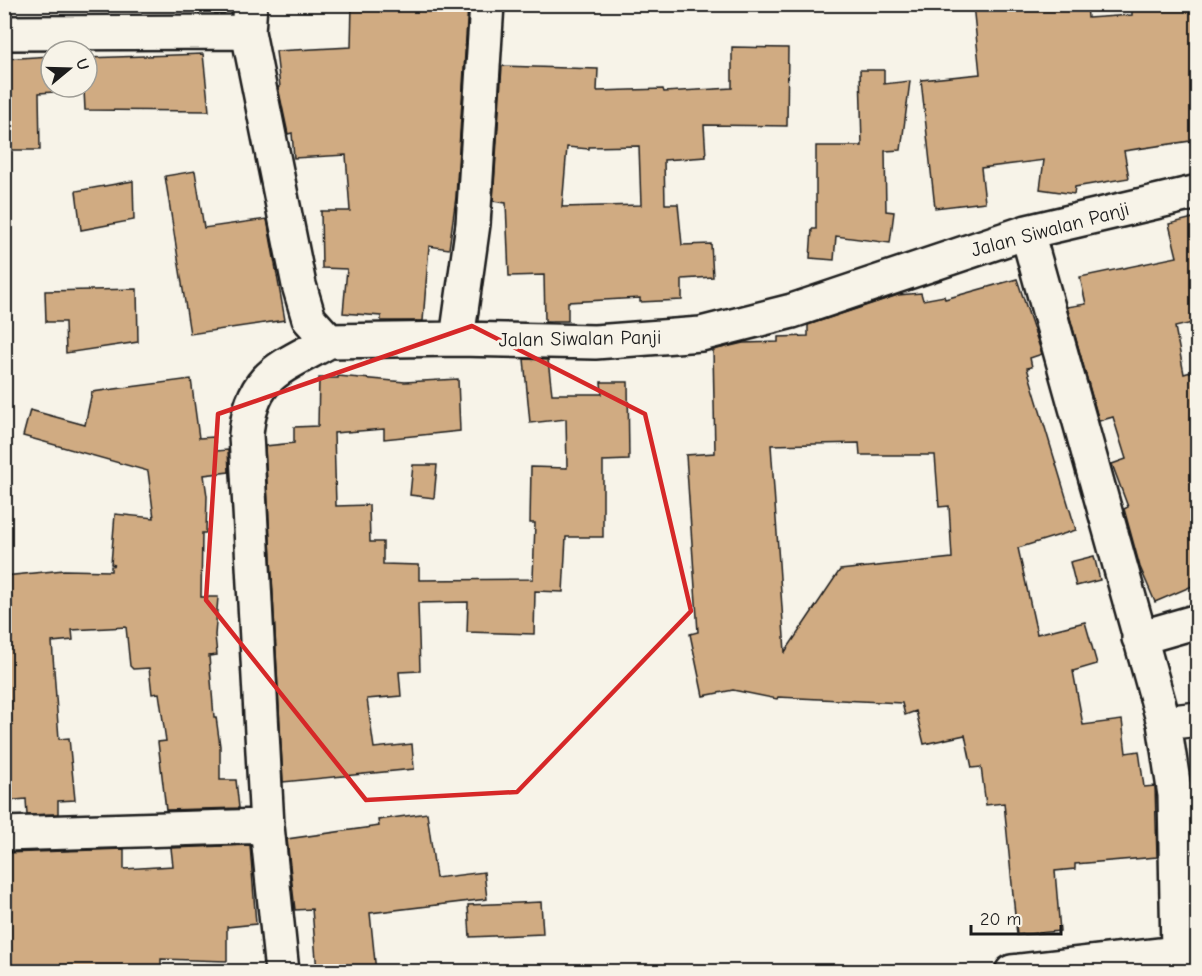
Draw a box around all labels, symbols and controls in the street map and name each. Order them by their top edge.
north arrow [39,39,99,99]
text: U [72,56,92,72]
street label: Jalan Siwalan Panji [969,197,1132,262]
street label: Jalan Siwalan Panji [498,326,662,351]
scale bar [971,898,1061,936]
text: 20 m [980,909,1021,930]

